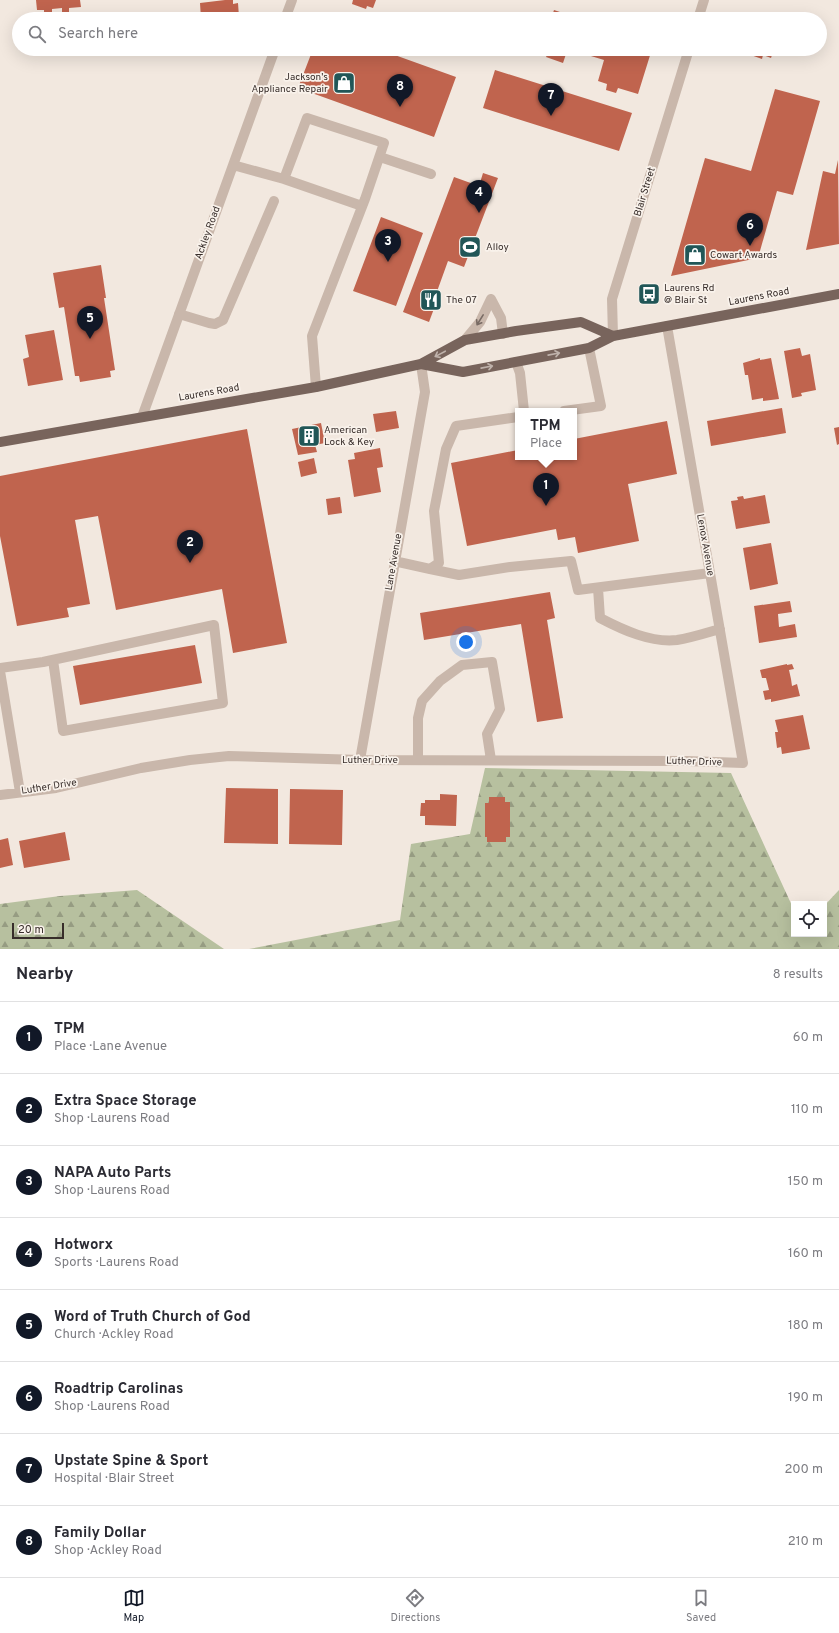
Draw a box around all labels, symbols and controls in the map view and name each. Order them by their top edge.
search box [12,12,827,56]
icon: search [26,23,48,45]
text: Search here [58,25,138,44]
shop icon: Jackson's Appliance Repair [331,70,357,96]
place label: Jackson's Appliance Repair [251,71,328,96]
pin: 8 [387,74,413,107]
pin: 7 [538,83,564,116]
street label: Blair Street [631,166,659,218]
pin: 4 [466,180,492,213]
street label: Ackley Road [192,205,224,261]
pin: 6 [737,213,763,246]
pin: 3 [375,229,401,262]
sports icon: Alloy [457,234,483,260]
place label: Alloy [486,241,509,254]
shop icon: Cowart Awards [682,242,708,268]
place label: Cowart Awards [710,249,777,262]
bus stop icon: Laurens Rd @ Blair St [636,281,662,307]
place label: Laurens Rd @ Blair St [664,282,714,307]
street label: Laurens Road [728,285,790,309]
restaurant icon: The 07 [418,287,444,313]
place label: The 07 [446,294,477,307]
pin: 5 [77,306,103,339]
one-way arrow [475,314,483,326]
one-way arrow [434,350,446,358]
one-way arrow [547,350,560,358]
one-way arrow [480,363,493,371]
street label: Laurens Road [178,381,240,405]
popup [515,408,577,460]
text: TPM [530,417,561,436]
building icon: American Lock & Key [296,423,322,449]
place label: American Lock & Key [324,424,374,449]
text: Place [530,436,562,452]
pin: 1 [533,473,559,506]
street label: Lenox Avenue [693,513,717,577]
pin: 2 [177,530,203,563]
street label: Lane Avenue [383,533,405,591]
your location [456,632,476,652]
street label: Luther Drive [342,754,398,767]
street label: Luther Drive [666,755,722,769]
street label: Luther Drive [20,776,78,798]
map controls [791,901,827,937]
button: locate [791,901,827,937]
scale bar [12,921,64,940]
text: 20 m [18,923,44,937]
text: Nearby [16,964,73,986]
text: 8 results [773,967,823,983]
text: TPM [54,1020,85,1039]
text: 1 [26,1030,32,1046]
text: 60 m [793,1030,823,1046]
text: Place · Lane Avenue [54,1039,167,1055]
text: Extra Space Storage [54,1092,197,1111]
text: 2 [25,1102,33,1118]
text: 110 m [791,1102,823,1118]
text: Shop · Laurens Road [54,1111,170,1127]
text: NAPA Auto Parts [54,1164,171,1183]
text: 3 [25,1174,33,1190]
text: 150 m [788,1174,823,1190]
text: Shop · Laurens Road [54,1183,170,1199]
text: Hotworx [54,1236,113,1255]
text: 4 [25,1246,33,1262]
text: 160 m [788,1246,823,1262]
text: Sports · Laurens Road [54,1255,179,1271]
text: Word of Truth Church of God [54,1308,251,1327]
text: 5 [25,1318,33,1334]
text: 180 m [788,1318,823,1334]
text: Church · Ackley Road [54,1327,174,1343]
text: Roadtrip Carolinas [54,1380,183,1399]
text: 6 [25,1390,33,1406]
text: 190 m [788,1390,823,1406]
text: Shop · Laurens Road [54,1399,170,1415]
text: Upstate Spine & Sport [54,1452,208,1471]
text: 7 [26,1462,32,1478]
text: 200 m [784,1462,823,1478]
text: Hospital · Blair Street [54,1471,174,1487]
text: Family Dollar [54,1524,146,1543]
text: 8 [25,1534,33,1550]
text: 210 m [788,1534,823,1550]
text: Shop · Ackley Road [54,1543,162,1559]
tab: Map [123,1587,145,1625]
tab: Directions [390,1587,440,1625]
tab: Saved [686,1587,716,1625]

